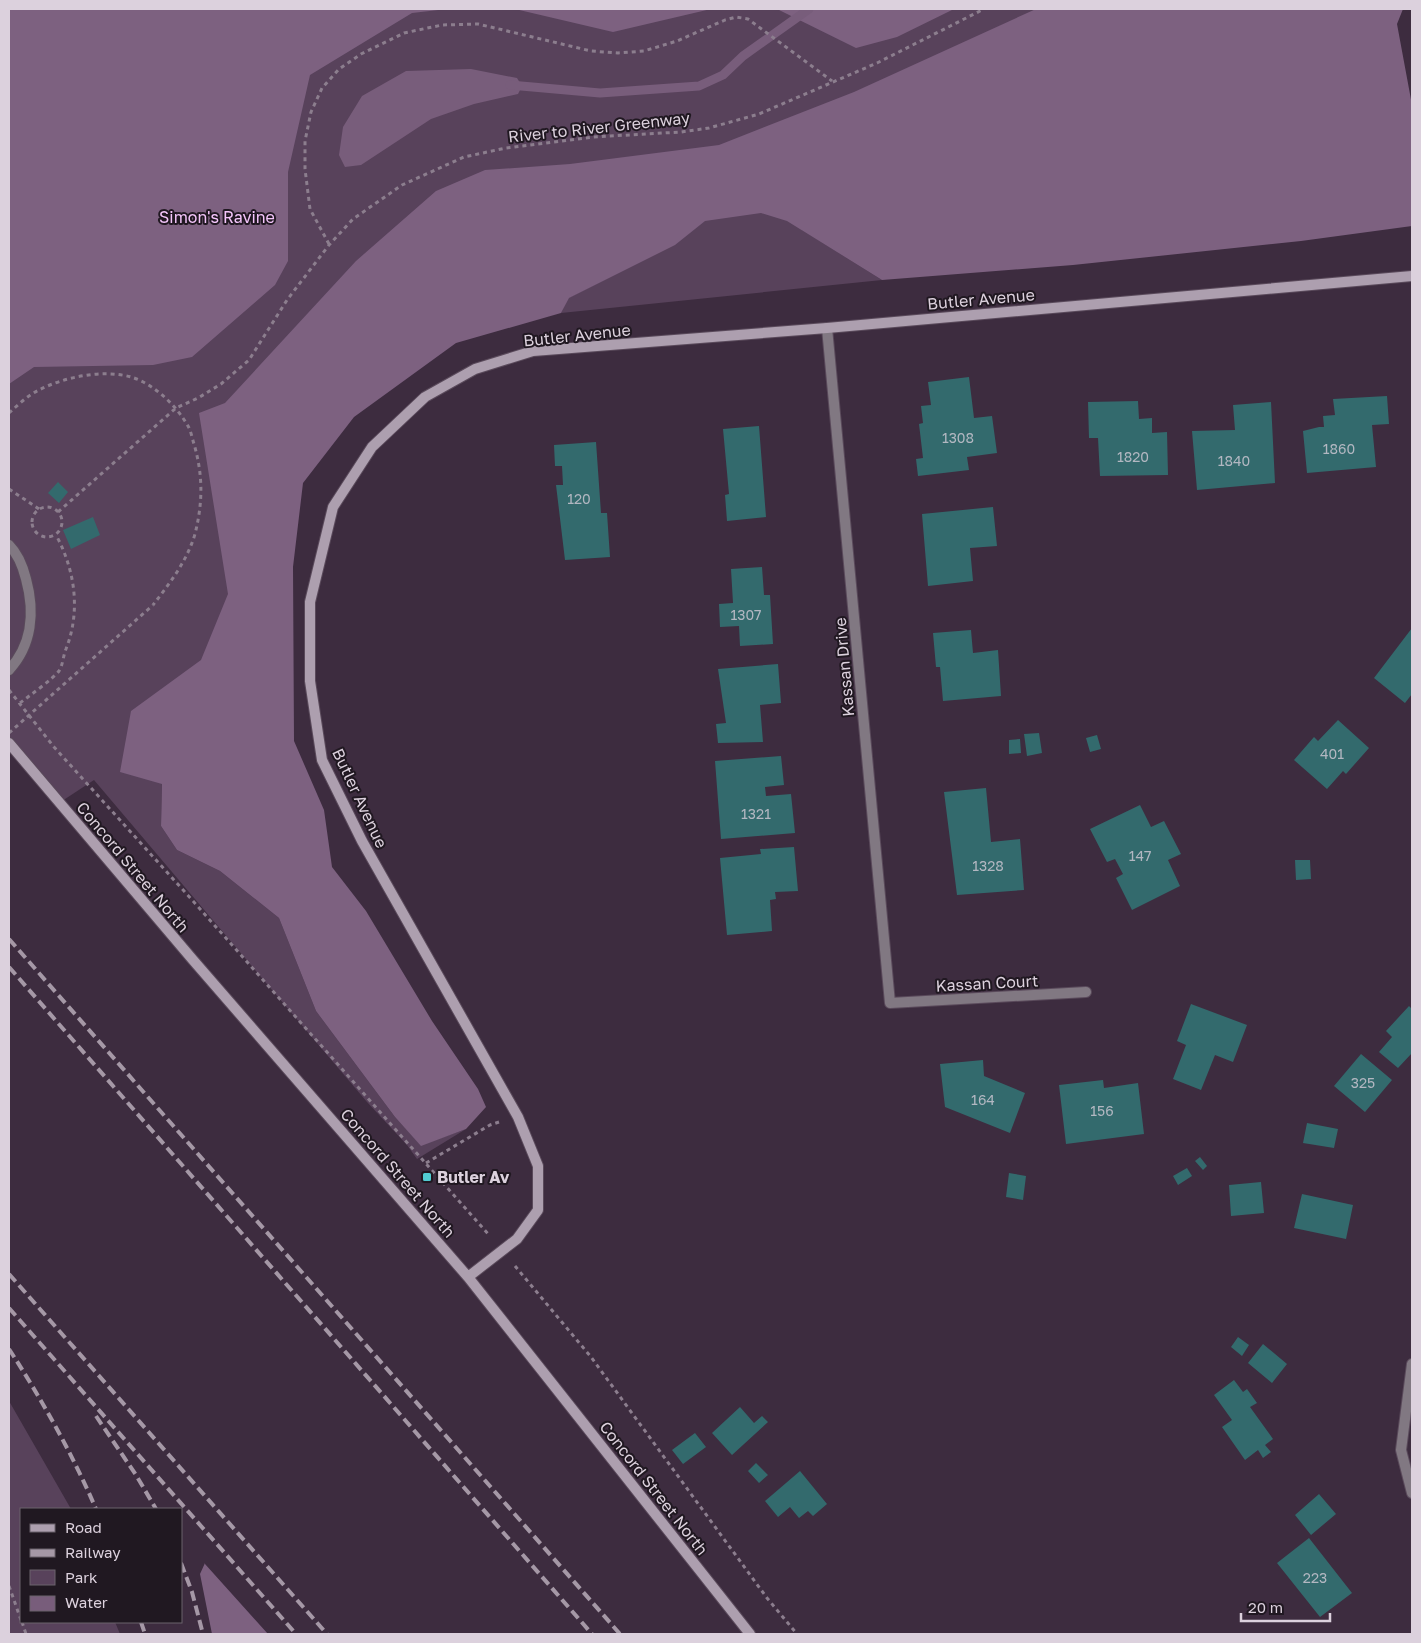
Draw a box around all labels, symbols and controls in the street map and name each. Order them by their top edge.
street label: River to River Greenway [507,108,691,146]
park label: Simon's Ravine [159,207,275,227]
street label: Butler Avenue [926,284,1036,314]
street label: Butler Avenue [522,319,632,351]
house number: 1308 [942,429,974,446]
house number: 1860 [1323,440,1355,457]
house number: 1820 [1117,448,1149,465]
house number: 1840 [1218,452,1250,469]
house number: 120 [567,490,591,507]
house number: 1307 [730,606,762,623]
street label: Kassan Drive [830,617,858,717]
street label: Butler Avenue [328,745,392,851]
house number: 401 [1320,745,1344,762]
street label: Concord Street North [72,798,194,936]
house number: 1321 [741,805,771,822]
house number: 147 [1129,847,1151,864]
house number: 1328 [972,857,1004,874]
street label: Kassan Court [935,970,1039,996]
house number: 325 [1351,1074,1375,1091]
house number: 164 [971,1091,995,1108]
house number: 156 [1090,1102,1114,1119]
street label: Concord Street North [336,1104,460,1242]
place label: Butler Av [437,1167,510,1187]
marker: Butler Av [421,1171,433,1183]
street label: Concord Street North [595,1417,713,1559]
legend [20,1508,182,1623]
text: Road [65,1518,102,1536]
text: Railway [65,1543,121,1561]
text: Park [65,1568,98,1586]
house number: 223 [1303,1569,1327,1586]
scale bar [1241,1590,1330,1622]
text: Water [65,1593,108,1611]
text: 20 m [1248,1598,1283,1616]

